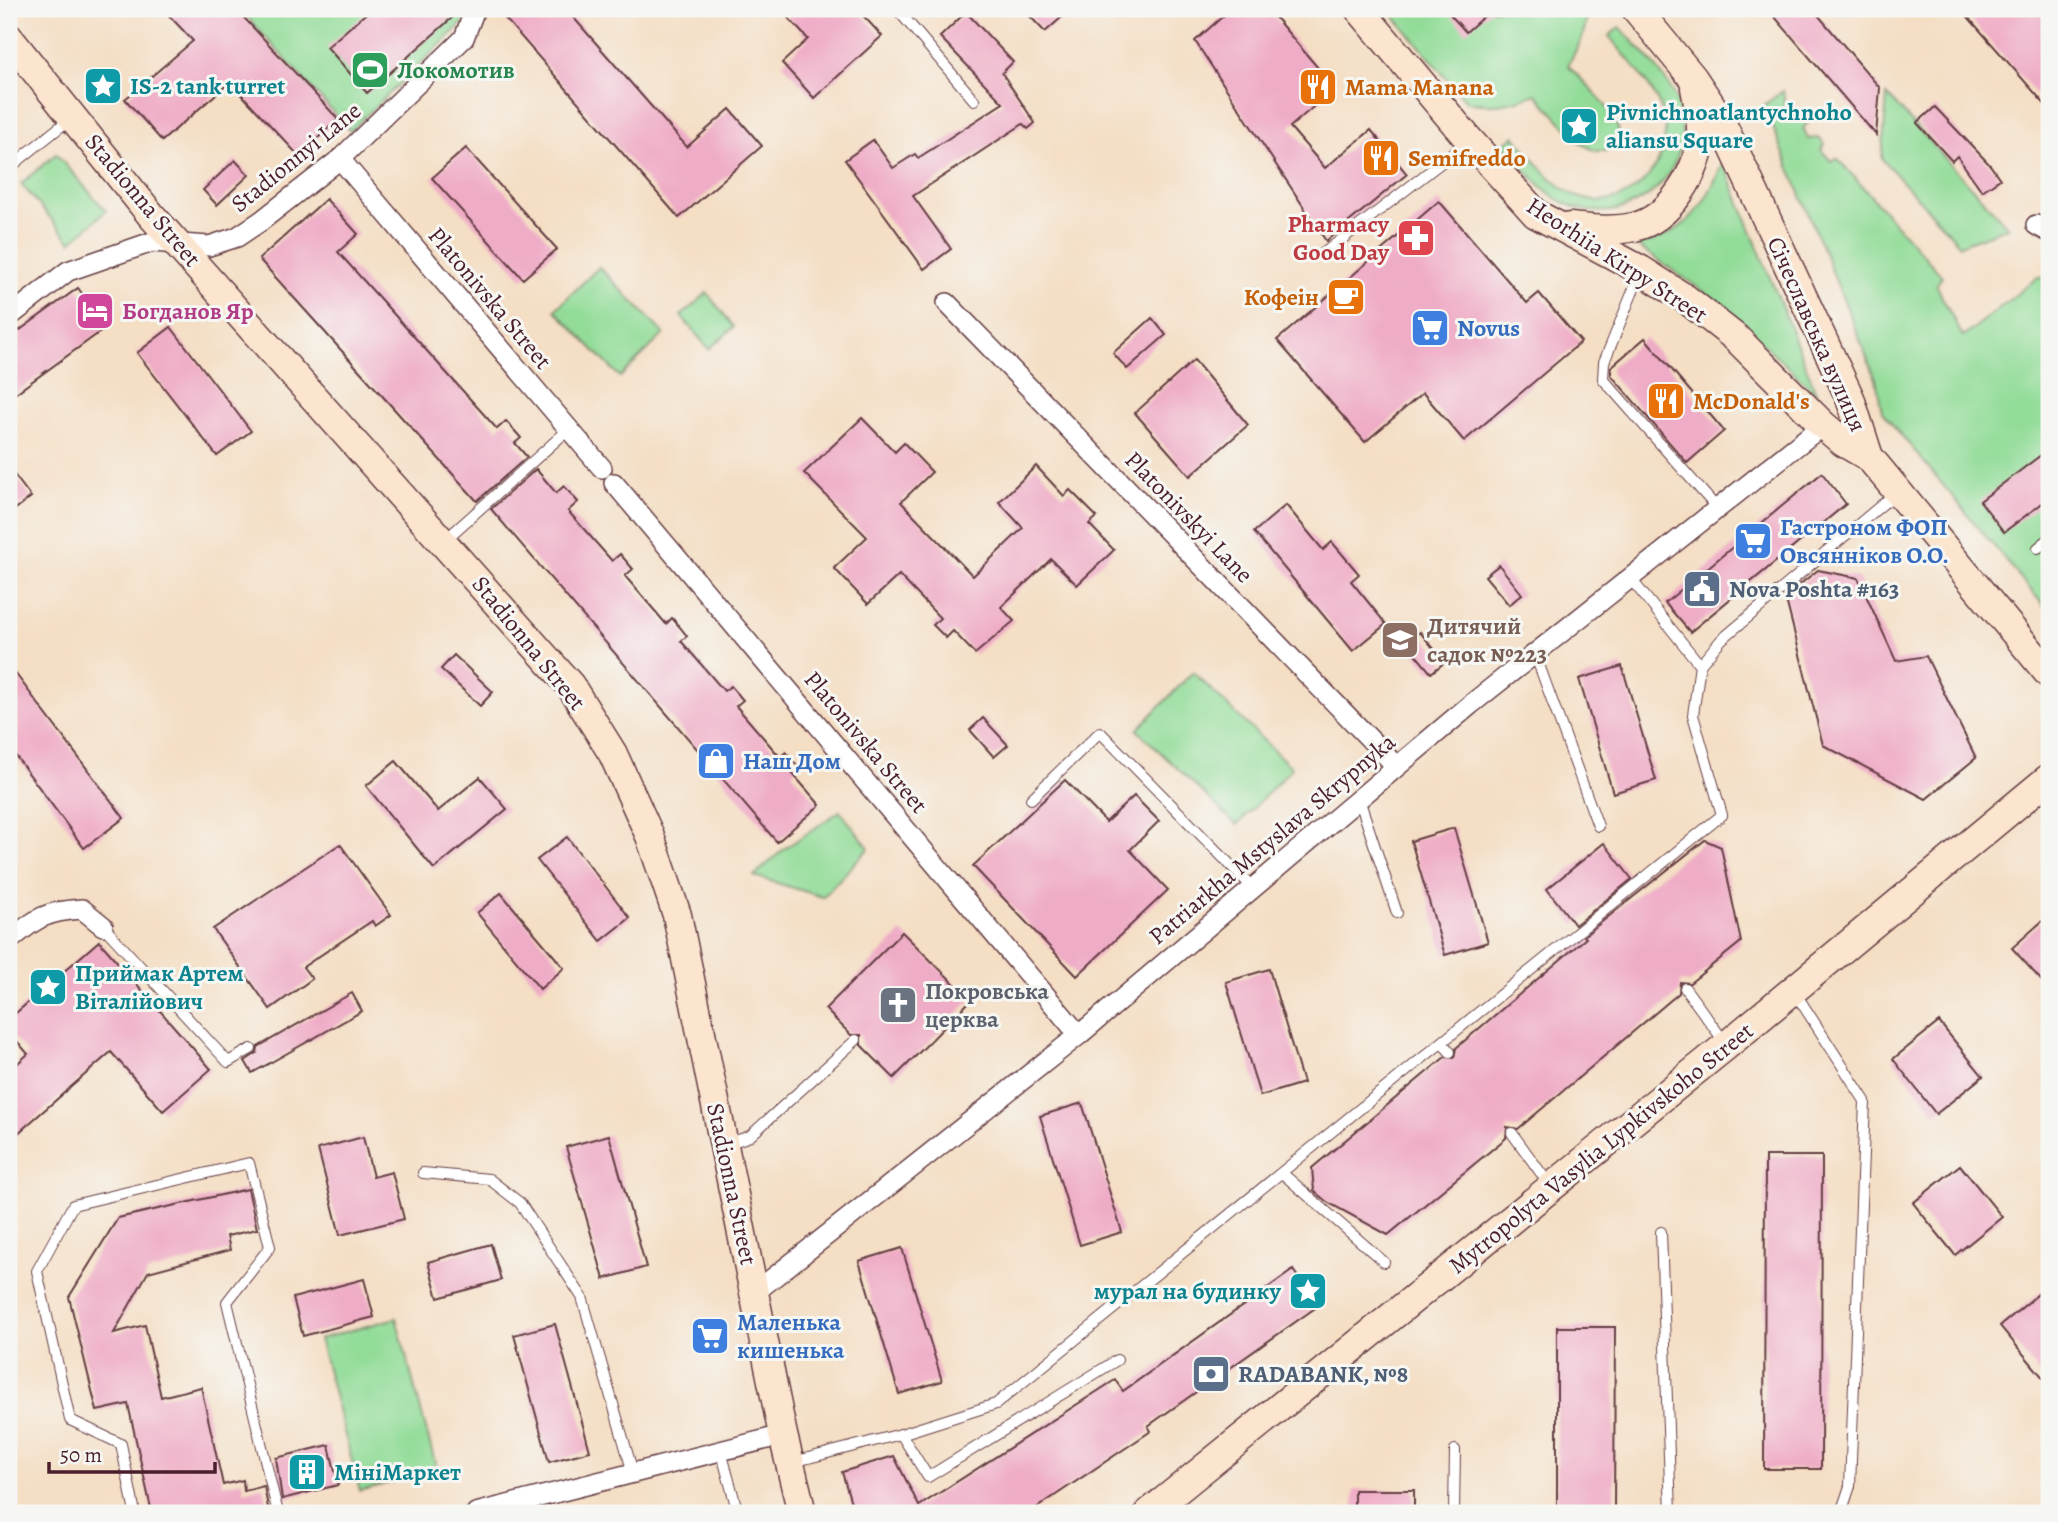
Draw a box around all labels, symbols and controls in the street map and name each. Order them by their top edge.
sports icon: Локомотив [349,49,391,91]
place label: Локомотив [397,54,515,86]
place icon: IS-2 tank turret [82,65,124,107]
restaurant icon: Mama Manana [1297,66,1339,108]
place label: IS-2 tank turret [130,70,285,102]
place label: Mama Manana [1345,71,1495,103]
street label: Stadionnyi Lane [224,95,368,219]
place label: Pivnichnoatlantychnoho aliansu Square [1606,96,1852,156]
place icon: Pivnichnoatlantychnoho aliansu Square [1558,105,1600,147]
street label: Stadionna Street [78,127,208,273]
restaurant icon: Semifreddo [1360,137,1402,179]
place label: Semifreddo [1408,142,1526,174]
street label: Heorhiia Kirpy Street [1520,190,1714,331]
place label: Pharmacy Good Day [1288,208,1390,268]
pharmacy icon: Pharmacy Good Day [1395,217,1437,259]
street label: Platonivska Street [421,220,559,376]
street label: Січеславська вулиця [1760,231,1874,437]
cafe icon: Кофеiн [1325,276,1367,318]
place label: Кофеiн [1244,281,1319,313]
hotel icon: Богданов Яр [74,290,116,332]
place label: Богданов Яр [122,295,254,327]
supermarket icon: Novus [1409,307,1451,349]
place label: Novus [1457,312,1520,344]
restaurant icon: McDonald's [1645,380,1687,422]
place label: McDonald's [1693,385,1810,417]
street label: Platonivskyi Lane [1118,444,1260,590]
place label: Гастроном ФОП Овсянніков О.О. [1780,511,1949,571]
supermarket icon: Гастроном ФОП Овсянніков О.О. [1732,520,1774,562]
public building icon: Nova Poshta #163 [1681,568,1723,610]
street label: Stadionna Street [465,569,593,717]
place label: Nova Poshta #163 [1729,573,1899,605]
place label: Дитячий садок №223 [1427,610,1547,670]
school or university icon: Дитячий садок №223 [1379,619,1421,661]
street label: Platonivska Street [797,664,935,820]
street label: Patriarkha Mstyslava Skrypnyka [1142,726,1403,952]
shop icon: Наш Дом [695,740,737,782]
place label: Наш Дом [743,745,841,777]
place label: Приймак Артем Віталійович [75,957,244,1017]
place icon: Приймак Артем Віталійович [27,966,69,1008]
place label: Покровська церква [925,975,1050,1035]
church icon: Покровська церква [877,984,919,1026]
street label: Mytropolyta Vasylia Lypkivskoho Street [1442,1015,1760,1281]
street label: Stadionna Street [699,1100,765,1268]
place icon: мурал на будинку [1287,1270,1329,1312]
place label: мурал на будинку [1094,1275,1281,1307]
place label: Маленька кишенька [737,1306,845,1366]
supermarket icon: Маленька кишенька [689,1315,731,1357]
bank icon: RADABANK, №8 [1190,1353,1232,1395]
place label: RADABANK, №8 [1238,1358,1408,1390]
scale bar [49,1431,215,1475]
text: 50 m [60,1441,102,1469]
building icon: МініМаркет [286,1451,328,1493]
place label: МініМаркет [334,1456,461,1488]

